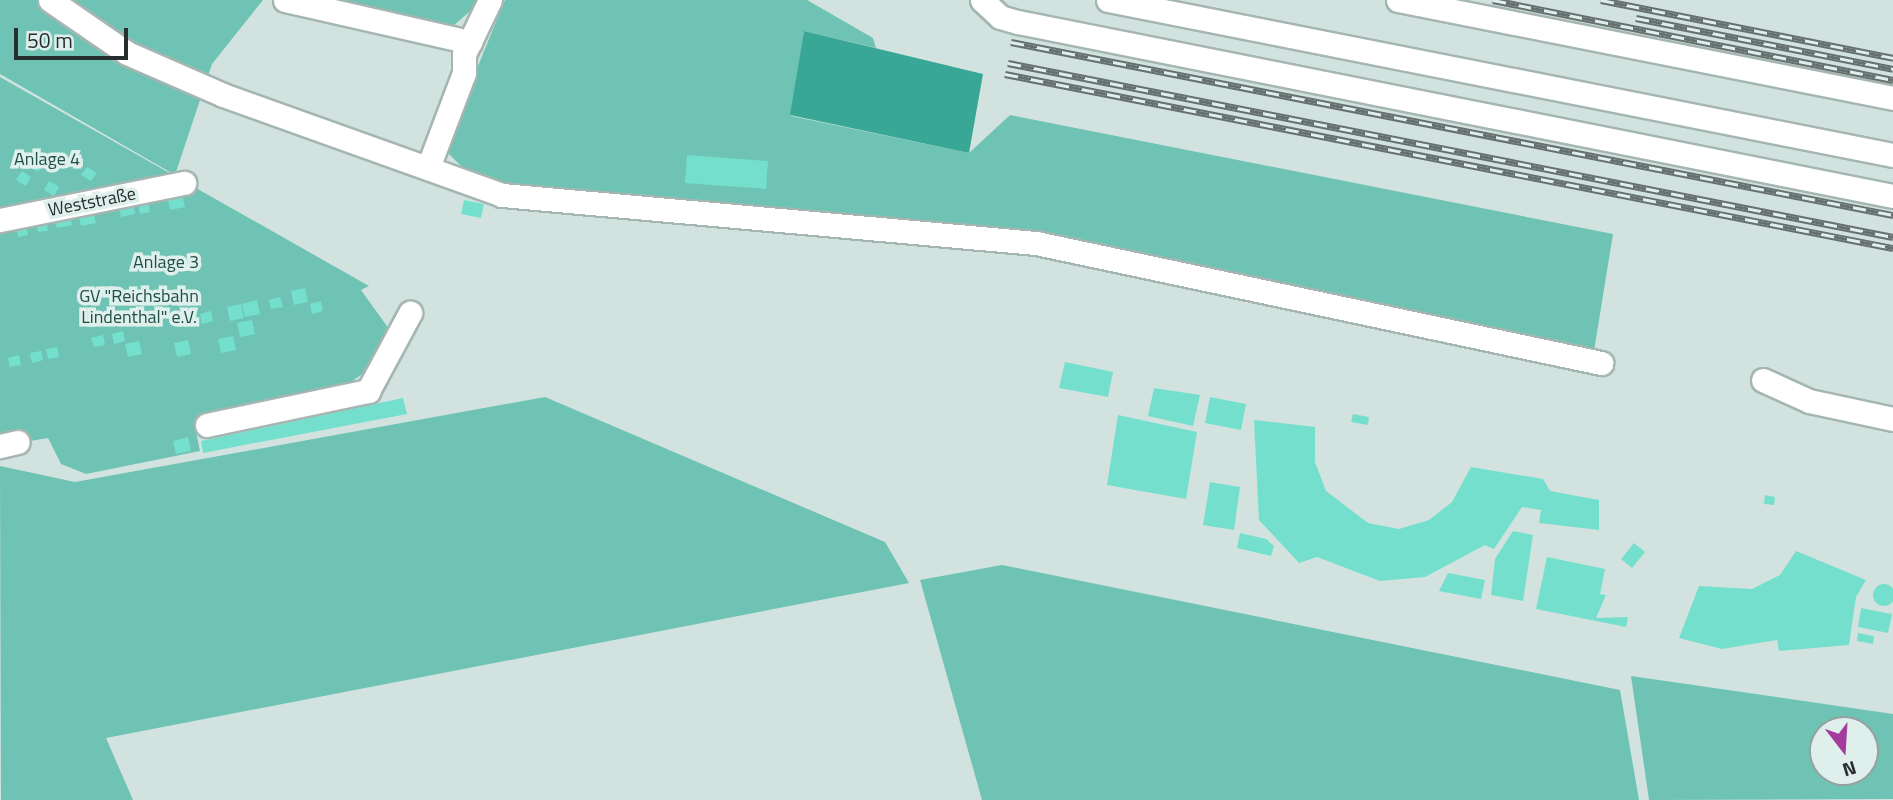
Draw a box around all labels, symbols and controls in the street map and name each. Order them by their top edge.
scale bar [18,14,131,58]
text: 50 m [27,24,73,56]
park label: Anlage 4 [14,148,80,170]
street label: Weststraße [46,183,138,221]
park label: Anlage 3 [133,251,199,273]
park label: GV "Reichsbahn Lindenthal" e.V. [79,286,199,328]
north arrow [1809,716,1879,786]
text: N [1839,754,1860,785]

